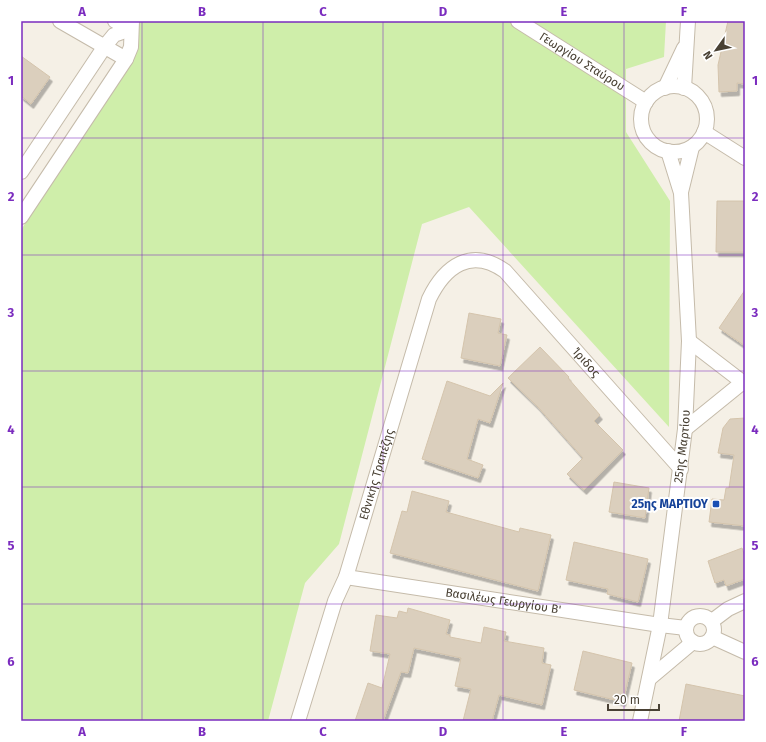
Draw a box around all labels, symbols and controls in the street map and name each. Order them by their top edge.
text: A [77,4,86,19]
text: B [198,4,206,19]
text: C [319,4,327,19]
text: D [439,4,448,19]
text: E [561,4,568,19]
text: F [681,4,688,19]
street label: Γεωργίου Σταύρου [537,29,628,94]
north arrow [696,30,736,70]
text: N [701,49,715,62]
text: 1 [8,73,14,88]
text: 1 [752,73,758,88]
text: 2 [8,189,15,204]
text: 2 [752,189,759,204]
text: 3 [7,305,15,320]
text: 3 [751,305,759,320]
street label: Ίριδος [569,345,603,380]
street label: 25ης Μαρτίου [671,409,693,484]
text: 4 [7,422,15,437]
text: 4 [751,422,759,437]
street label: Εθνικής Τραπέζης [356,427,397,522]
place label: 25ης ΜΑΡΤΙΟΥ [631,497,709,511]
marker: 25ης ΜΑΡΤΙΟΥ [711,499,721,509]
text: 5 [8,538,15,553]
text: 5 [752,538,759,553]
street label: Βασιλέως Γεωργίου Β' [444,585,562,617]
text: 6 [7,654,15,669]
text: 6 [751,654,759,669]
scale bar [608,686,659,712]
text: 20 m [614,693,640,707]
text: A [77,724,86,739]
text: B [198,724,206,739]
text: C [319,724,327,739]
text: D [439,724,448,739]
text: E [561,724,568,739]
text: F [681,724,688,739]

